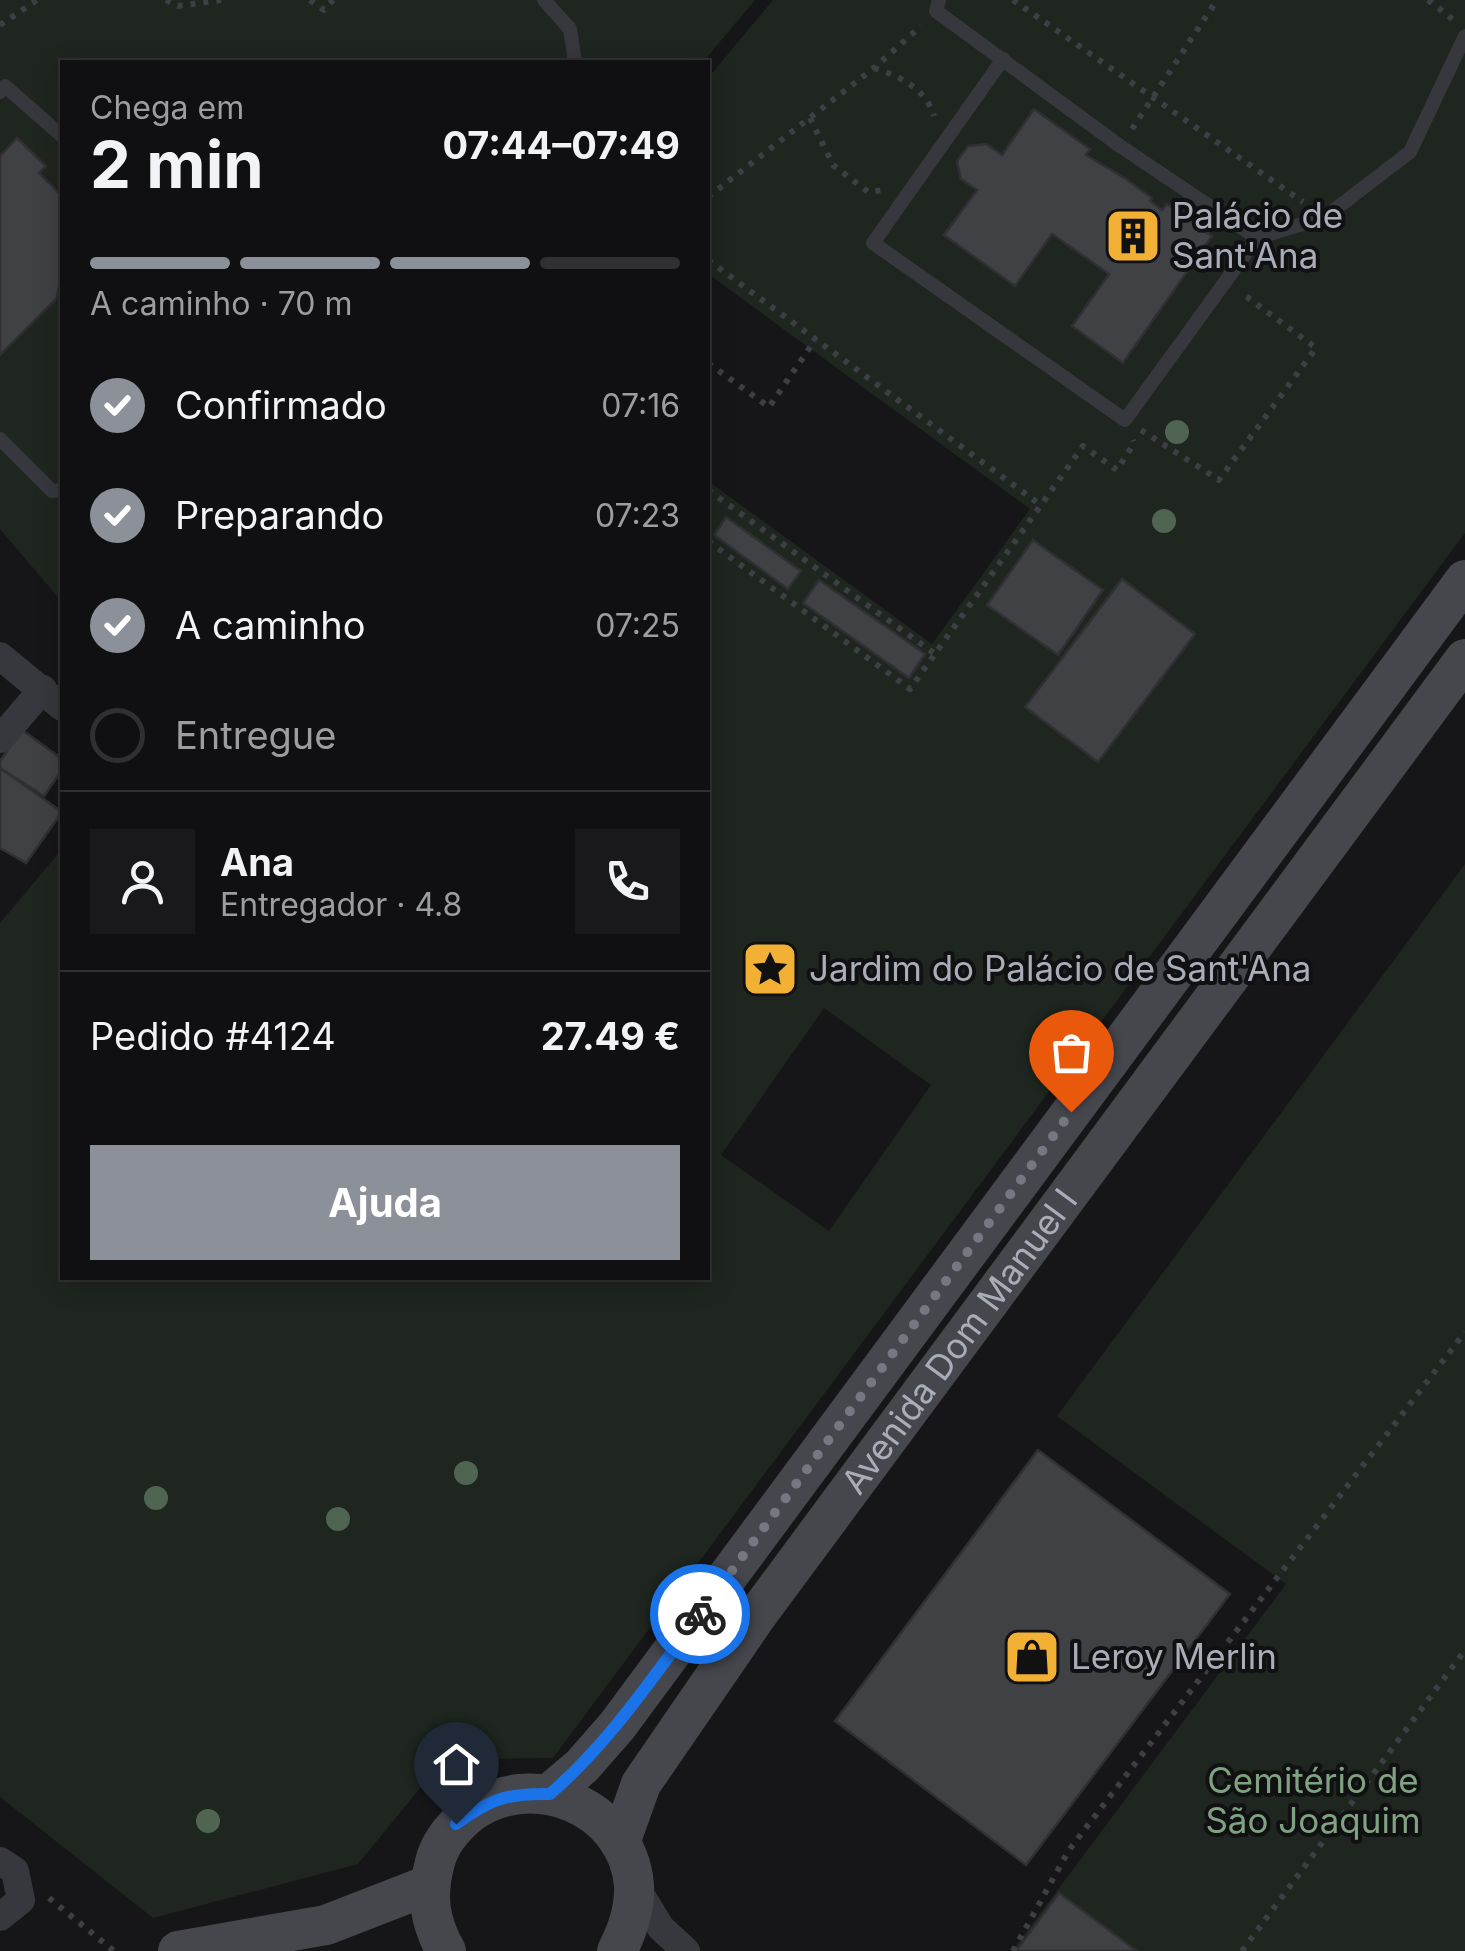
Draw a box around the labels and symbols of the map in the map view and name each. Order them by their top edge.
place label: Palácio de Sant'Ana [1172,194,1343,276]
building icon: Palácio de Sant'Ana [1103,206,1163,266]
place icon: Jardim do Palácio de Sant'Ana [740,939,800,999]
place label: Jardim do Palácio de Sant'Ana [809,947,1311,989]
pin [1029,1010,1114,1113]
street label: Avenida Dom Manuel I [832,1180,1085,1502]
courier [650,1564,750,1664]
shop icon: Leroy Merlin [1002,1627,1062,1687]
place label: Leroy Merlin [1071,1635,1277,1677]
pin [414,1722,499,1825]
park label: Cemitério de São Joaquim [1205,1759,1421,1841]

